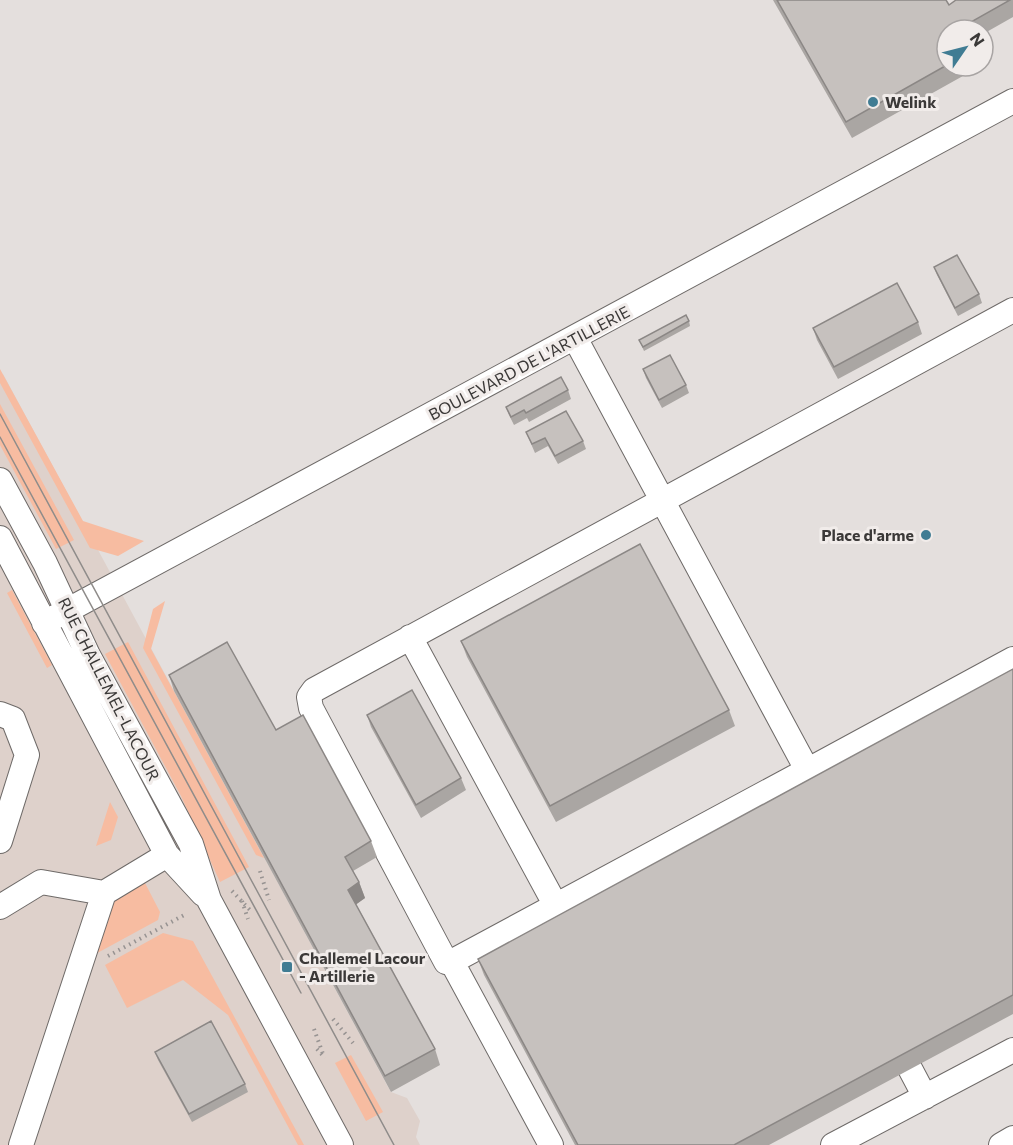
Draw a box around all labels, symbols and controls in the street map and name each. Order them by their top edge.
north arrow [935,18,995,78]
text: N [966,29,989,49]
place label: Welink [885,92,937,111]
marker: Welink [866,95,880,109]
street label: BOULEVARD DE L'ARTILLERIE [425,301,632,424]
place label: Place d'arme [821,525,914,544]
marker: Place d'arme [919,528,933,542]
street label: RUE CHALLEMEL-LACOUR [55,594,164,784]
place label: Challemel Lacour - Artillerie [299,948,426,985]
marker: Challemel Lacour - Artillerie [280,960,294,974]

